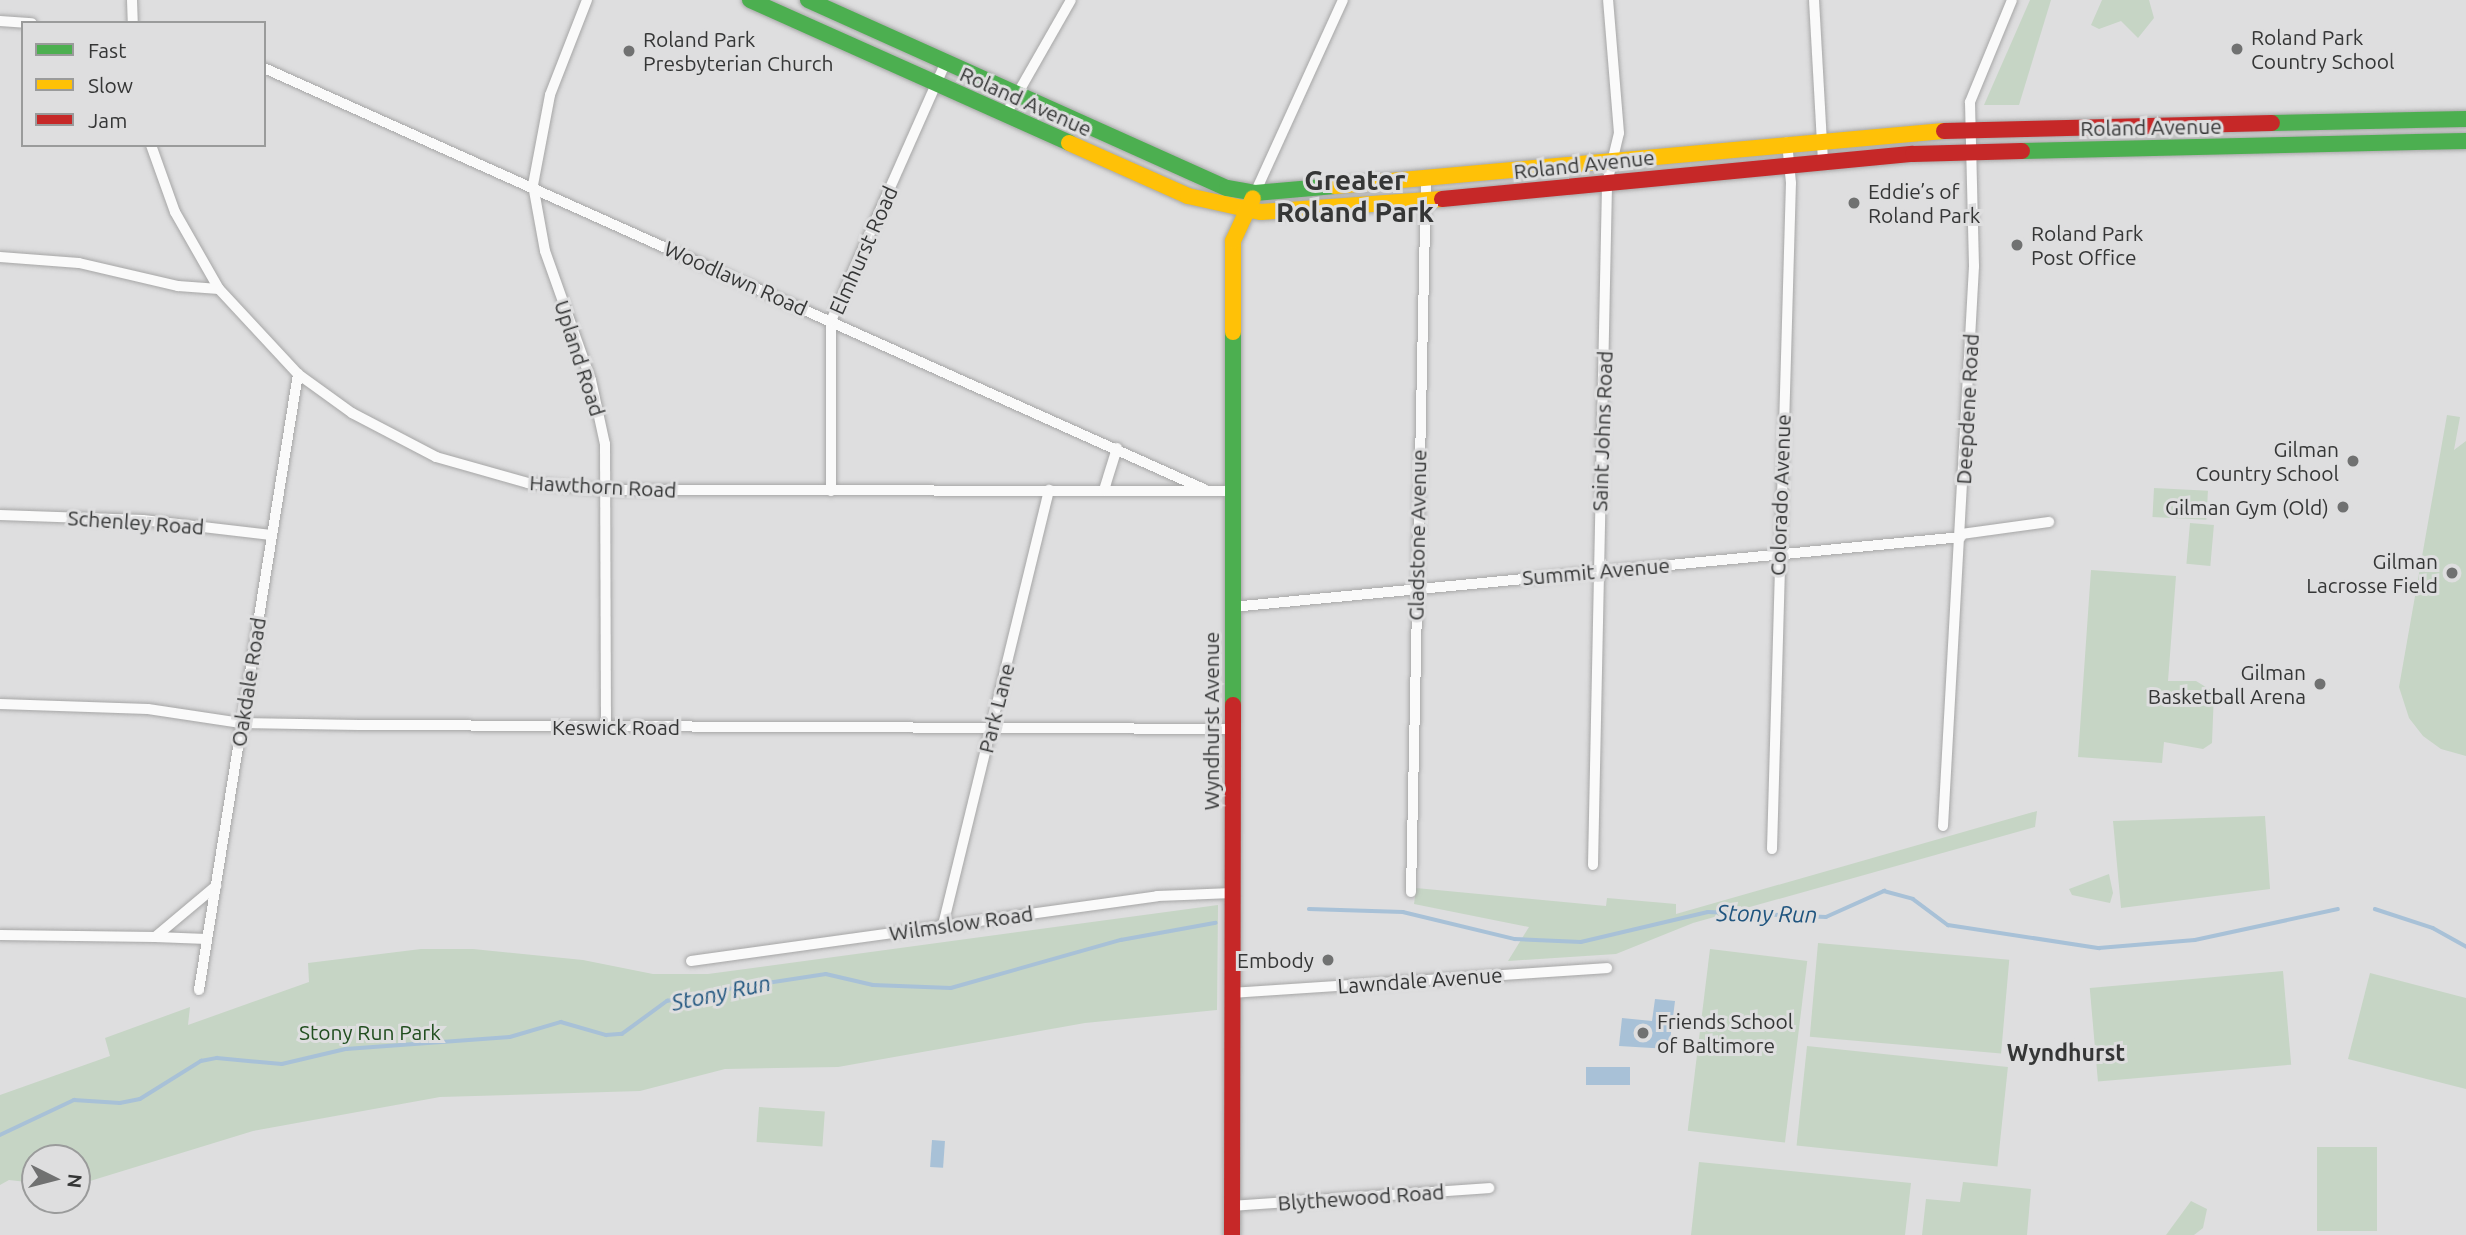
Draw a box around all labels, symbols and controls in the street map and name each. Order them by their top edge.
legend [21,21,266,147]
place label: Roland Park Country School [2251,24,2395,74]
place label: Roland Park Presbyterian Church [643,26,834,76]
text: Fast [88,38,126,62]
marker: Roland Park Country School [2229,41,2245,57]
marker: Roland Park Presbyterian Church [621,43,637,59]
street label: Roland Avenue [956,61,1096,141]
text: Slow [88,73,133,97]
text: Jam [88,108,127,132]
street label: Roland Avenue [2080,113,2222,141]
street label: Roland Avenue [1512,144,1656,184]
district label: Greater Roland Park [1276,163,1434,229]
place label: Eddie’s of Roland Park [1868,178,1980,228]
street label: Elmhurst Road [823,182,903,318]
marker: Eddie’s of Roland Park [1846,195,1862,211]
place label: Roland Park Post Office [2031,220,2143,270]
street label: Woodlawn Road [661,235,811,321]
marker: Roland Park Post Office [2009,237,2025,253]
street label: Upland Road [549,297,611,419]
street label: Deepdene Road [1950,333,1984,485]
street label: Saint Johns Road [1587,350,1617,512]
street label: Colorado Avenue [1765,414,1795,576]
place label: Gilman Country School [2195,436,2339,486]
street label: Gladstone Avenue [1403,449,1431,621]
marker: Gilman Country School [2345,453,2361,469]
street label: Hawthorn Road [529,470,677,502]
place label: Gilman Gym (Old) [2165,494,2329,520]
marker: Gilman Gym (Old) [2335,499,2351,515]
street label: Schenley Road [67,505,205,539]
place label: Gilman Lacrosse Field [2306,548,2438,598]
street label: Summit Avenue [1521,552,1671,590]
marker: Gilman Lacrosse Field [2444,565,2460,581]
street label: Oakdale Road [225,615,271,749]
street label: Wyndhurst Avenue [1198,632,1224,810]
place label: Gilman Basketball Arena [2148,659,2306,709]
street label: Park Lane [973,661,1019,755]
marker: Gilman Basketball Arena [2312,676,2328,692]
street label: Keswick Road [552,714,680,740]
water label: Stony Run [1716,899,1818,929]
street label: Wilmslow Road [887,900,1035,946]
place label: Embody [1237,947,1314,973]
marker: Embody [1320,952,1336,968]
street label: Lawndale Avenue [1337,962,1503,998]
water label: Stony Run [669,969,773,1017]
place label: Friends School of Baltimore [1657,1008,1793,1058]
park label: Stony Run Park [299,1019,441,1045]
marker: Friends School of Baltimore [1635,1025,1651,1041]
district label: Wyndhurst [2007,1039,2125,1067]
north arrow [21,1144,91,1214]
text: N [63,1173,87,1189]
street label: Blythewood Road [1277,1179,1445,1215]

